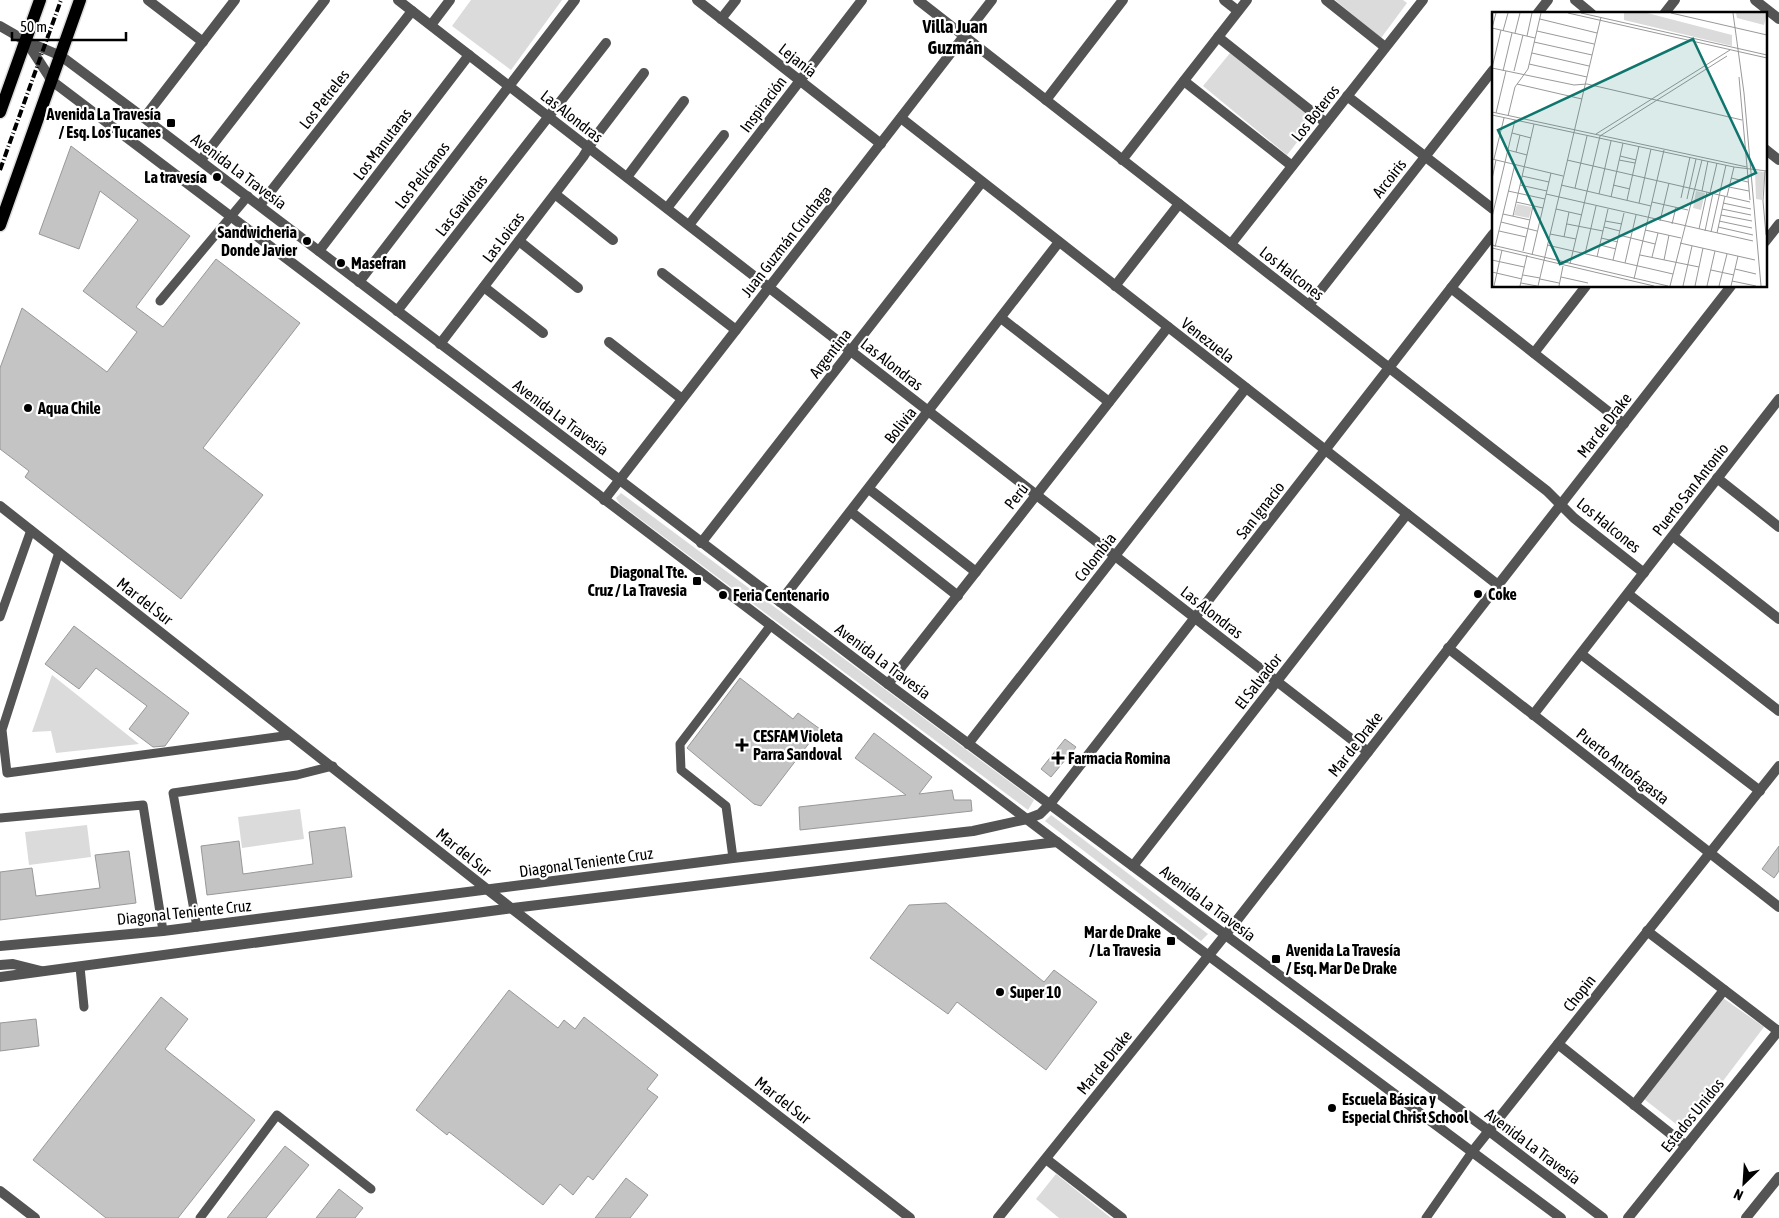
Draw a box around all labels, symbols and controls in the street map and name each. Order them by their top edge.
scale bar [12,10,126,42]
inset map [1492,12,1766,288]
district label: Villa Juan Guzmán [922,16,988,58]
text: 50 m [20,18,47,35]
street label: Lejanía [775,40,821,81]
street label: Los Petreles [295,66,353,132]
street label: Inspiración [736,72,791,136]
street label: Los Boteros [1288,81,1343,145]
street label: Las Alondras [537,86,607,146]
street label: Los Manutaras [349,104,415,183]
place label: Avenida La Travesía / Esq. Los Tucanes [46,105,161,141]
marker: Avenida La Travesía / Esq. Los Tucanes [165,117,177,129]
street label: Avenida La Travesía [188,129,290,213]
street label: Los Pelícanos [391,138,453,212]
street label: Arcoiris [1368,155,1410,201]
place label: La travesía [144,168,207,186]
street label: Las Gaviotas [431,170,491,239]
marker: La travesía [211,171,223,183]
street label: Juan Guzmán Cruchaga [737,182,836,301]
street label: Las Loicas [478,208,528,266]
place label: Sandwicheria Donde Javier [217,223,297,259]
marker: Sandwicheria Donde Javier [301,235,313,247]
street label: Los Halcones [1256,242,1328,304]
place label: Masefran [351,254,406,272]
marker: Masefran [335,257,347,269]
street label: Venezuela [1178,314,1238,366]
street label: Argentina [805,325,855,382]
street label: Las Alondras [857,334,927,394]
street label: Avenida La Travesía [510,375,612,459]
street label: Mar de Drake [1573,389,1635,461]
place label: Aqua Chile [37,399,101,417]
marker: Aqua Chile [22,402,34,414]
street label: Bolivia [880,403,920,447]
street label: Puerto San Antonio [1648,439,1732,539]
street label: San Ignacio [1232,478,1289,543]
street label: Perú [1000,480,1032,512]
street label: Los Halcones [1574,494,1645,556]
street label: Colombia [1071,529,1119,585]
place label: Diagonal Tte. Cruz / La Travesia [588,563,687,599]
street label: Mar del Sur [114,574,177,628]
marker: Diagonal Tte. Cruz / La Travesia [691,575,703,587]
street label: Las Alondras [1177,582,1247,642]
place label: Coke [1488,585,1517,603]
place label: Feria Centenario [733,586,830,604]
marker: Coke [1472,588,1484,600]
marker: Feria Centenario [717,589,729,601]
street label: Avenida La Travesía [832,619,934,703]
street label: El Salvador [1231,650,1285,712]
street label: Mar de Drake [1324,708,1386,780]
street label: Puerto Antofagasta [1572,724,1673,809]
place label: CESFAM Violeta Parra Sandoval [753,727,843,763]
marker: CESFAM Violeta Parra Sandoval [735,738,749,752]
place label: Farmacia Romina [1068,749,1170,767]
marker: Farmacia Romina [1052,752,1064,764]
street label: Mar del Sur [433,824,495,880]
street label: Diagonal Teniente Cruz [518,844,654,881]
street label: Avenida La Travesía [1157,861,1259,945]
street label: Diagonal Teniente Cruz [116,896,252,929]
place label: Mar de Drake / La Travesia [1084,923,1161,959]
marker: Mar de Drake / La Travesia [1165,935,1177,947]
place label: Avenida La Travesía / Esq. Mar De Drake [1285,941,1400,977]
marker: Avenida La Travesía / Esq. Mar De Drake [1270,953,1282,965]
street label: Chopin [1559,971,1600,1016]
place label: Super 10 [1010,983,1062,1001]
marker: Super 10 [994,986,1006,998]
street label: Mar de Drake [1073,1026,1135,1098]
street label: Mar del Sur [752,1073,815,1127]
street label: Estados Unidos [1657,1074,1727,1155]
place label: Escuela Básica y Especial Christ School [1342,1090,1469,1126]
marker: Escuela Básica y Especial Christ School [1326,1102,1338,1114]
street label: Avenida La Travesía [1482,1104,1584,1188]
north arrow [1719,1158,1769,1208]
text: N [1731,1186,1746,1204]

